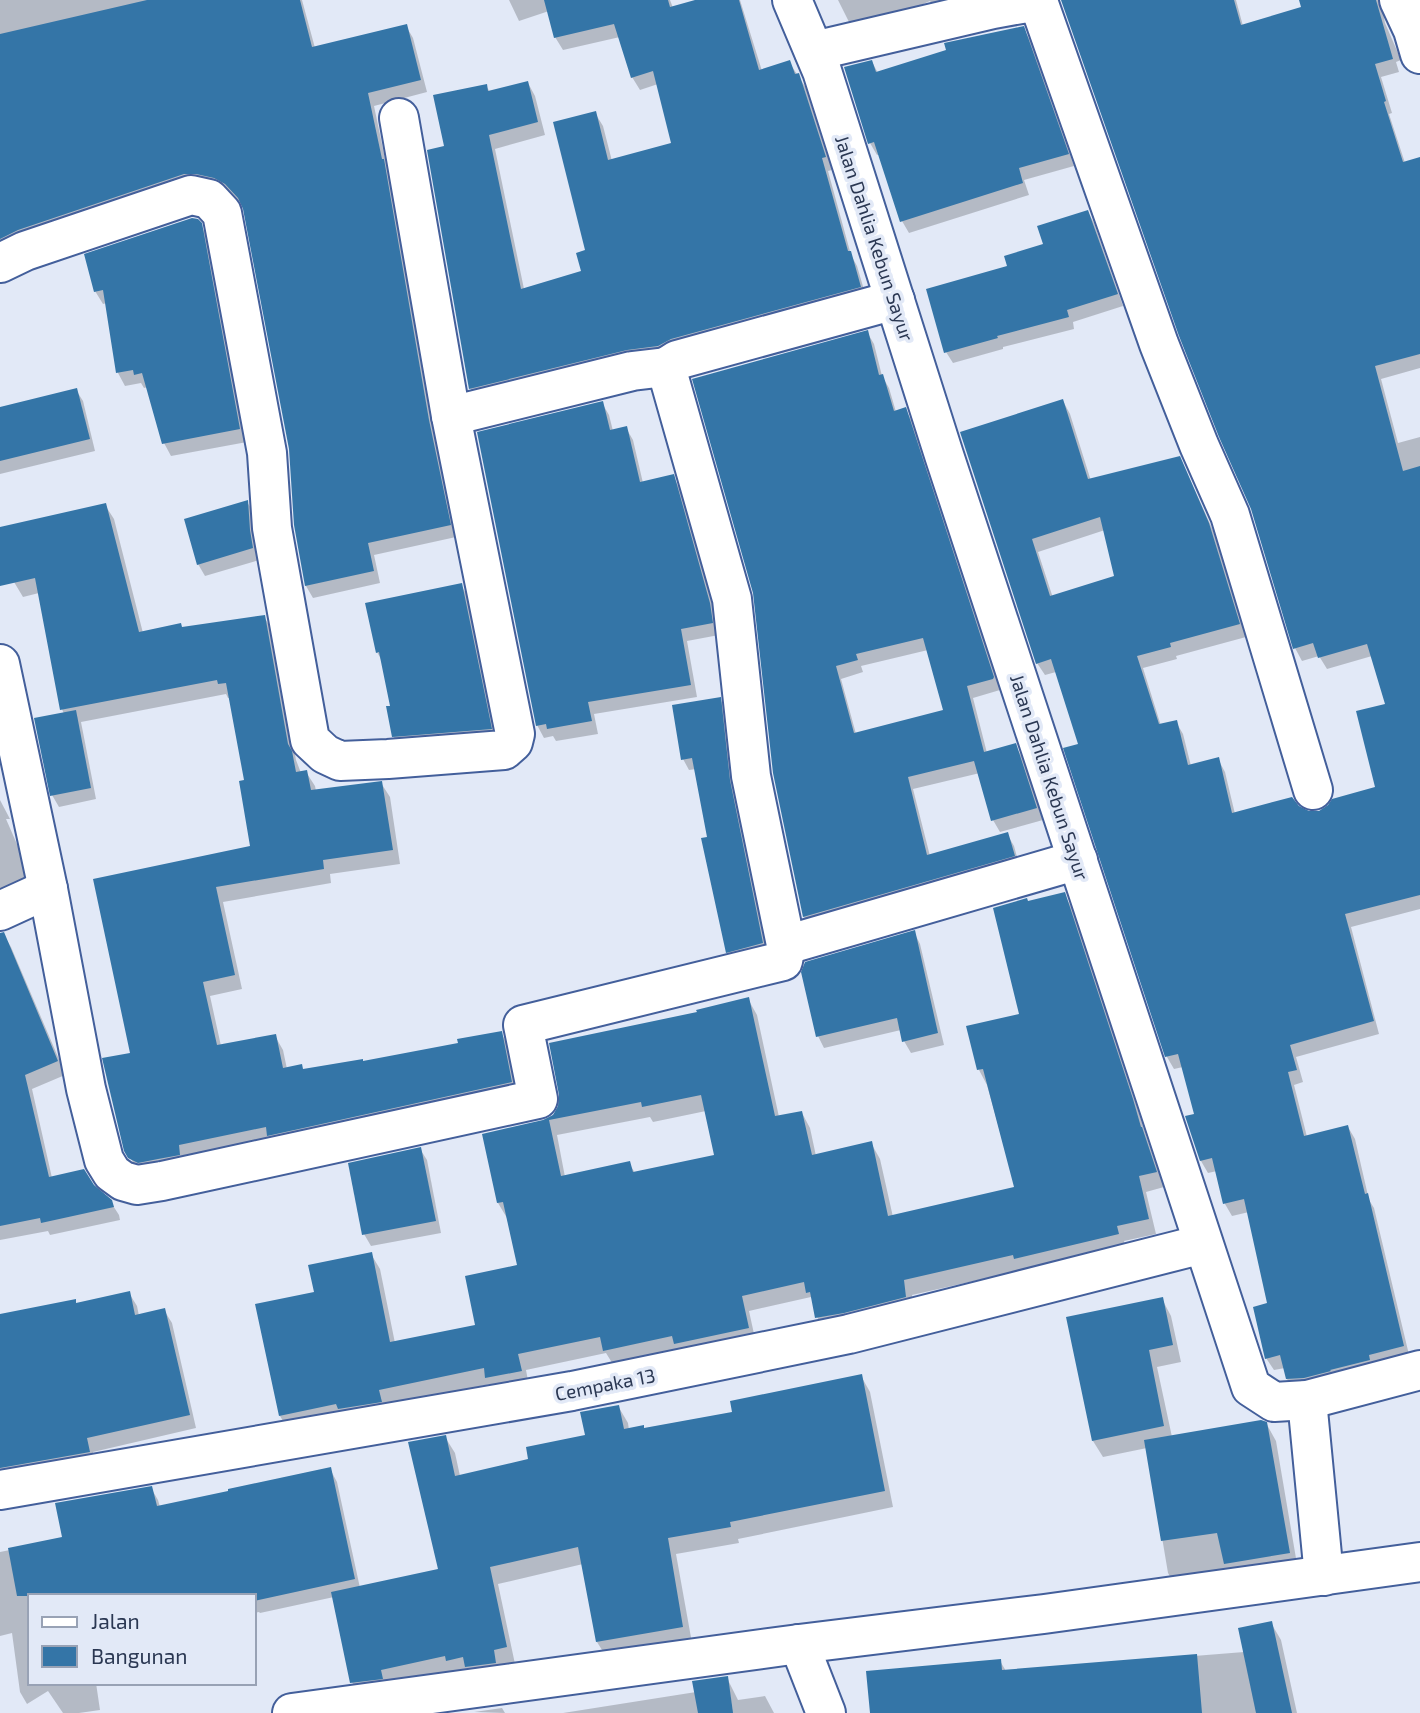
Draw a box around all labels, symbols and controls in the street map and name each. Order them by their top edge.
street label: Jalan Dahlia Kebun Sayur [831,132,919,344]
street label: Jalan Dahlia Kebun Sayur [1006,671,1094,883]
street label: Cempaka 13 [553,1363,657,1405]
legend [28,1594,256,1685]
text: Jalan [91,1608,140,1633]
text: Bangunan [91,1643,187,1668]

